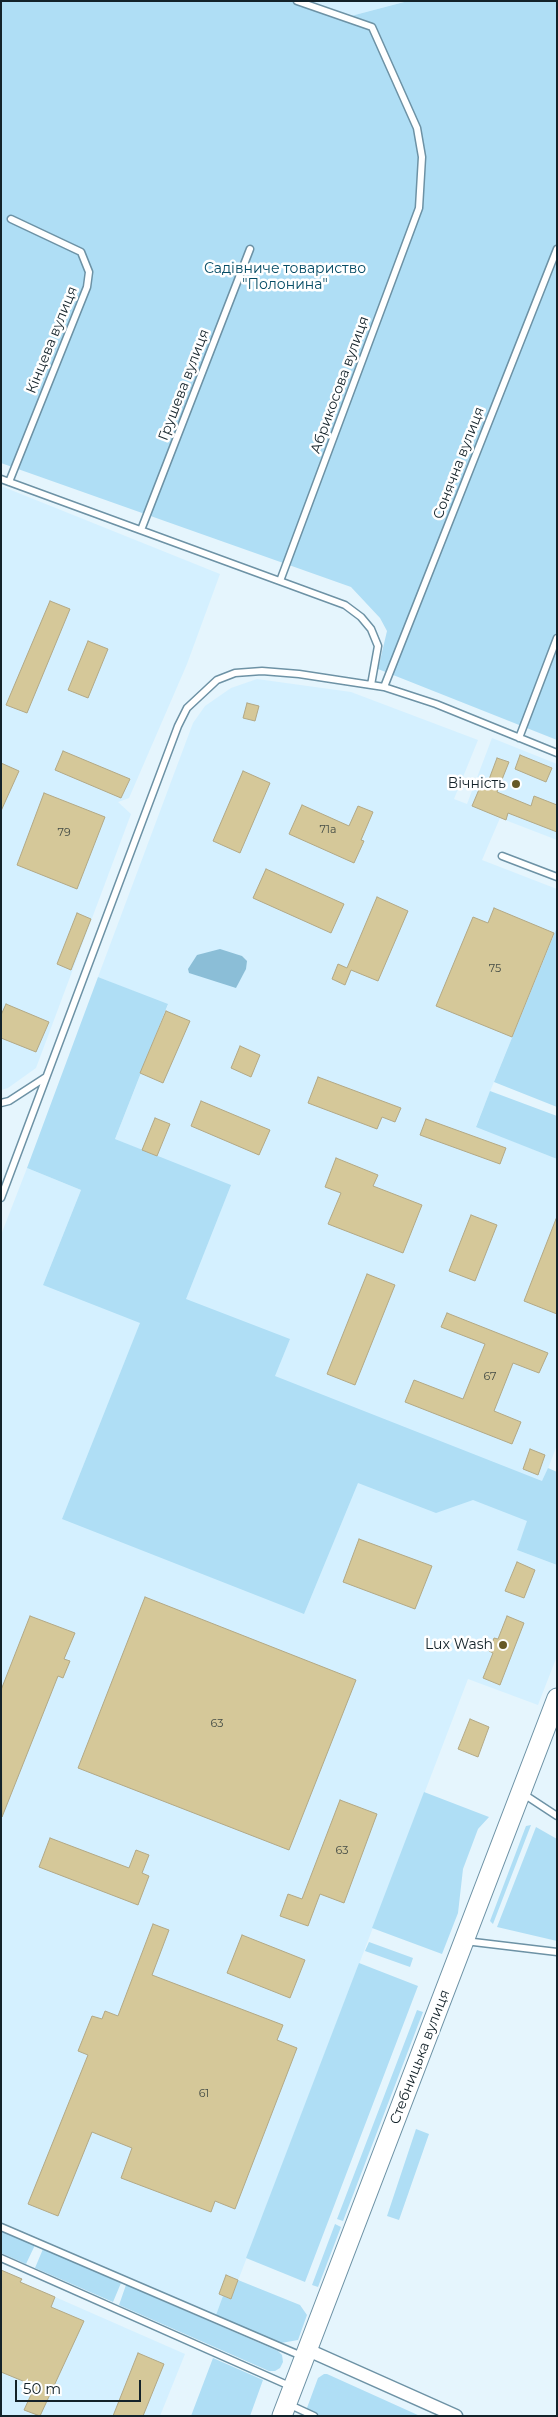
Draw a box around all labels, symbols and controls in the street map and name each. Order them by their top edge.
park label: Садівниче товариство "Полонина" [204,261,366,294]
street label: Кінцева вулиця [23,284,81,396]
street label: Абрикосова вулиця [307,314,373,456]
street label: Грушева вулиця [155,327,213,443]
street label: Сонячна вулиця [430,405,488,521]
place label: Вічність [448,776,506,792]
marker: Вічність [510,778,522,790]
house number: 71а [320,823,336,837]
house number: 79 [57,826,71,840]
house number: 75 [489,962,501,976]
house number: 67 [483,1370,497,1384]
place label: Lux Wash [425,1637,493,1653]
marker: Lux Wash [497,1639,509,1651]
house number: 63 [211,1717,223,1731]
house number: 63 [336,1844,348,1858]
street label: Стебницька вулиця [387,1987,453,2127]
house number: 61 [199,2087,209,2101]
scale bar [18,2370,144,2402]
text: 50 m [23,2379,61,2398]

